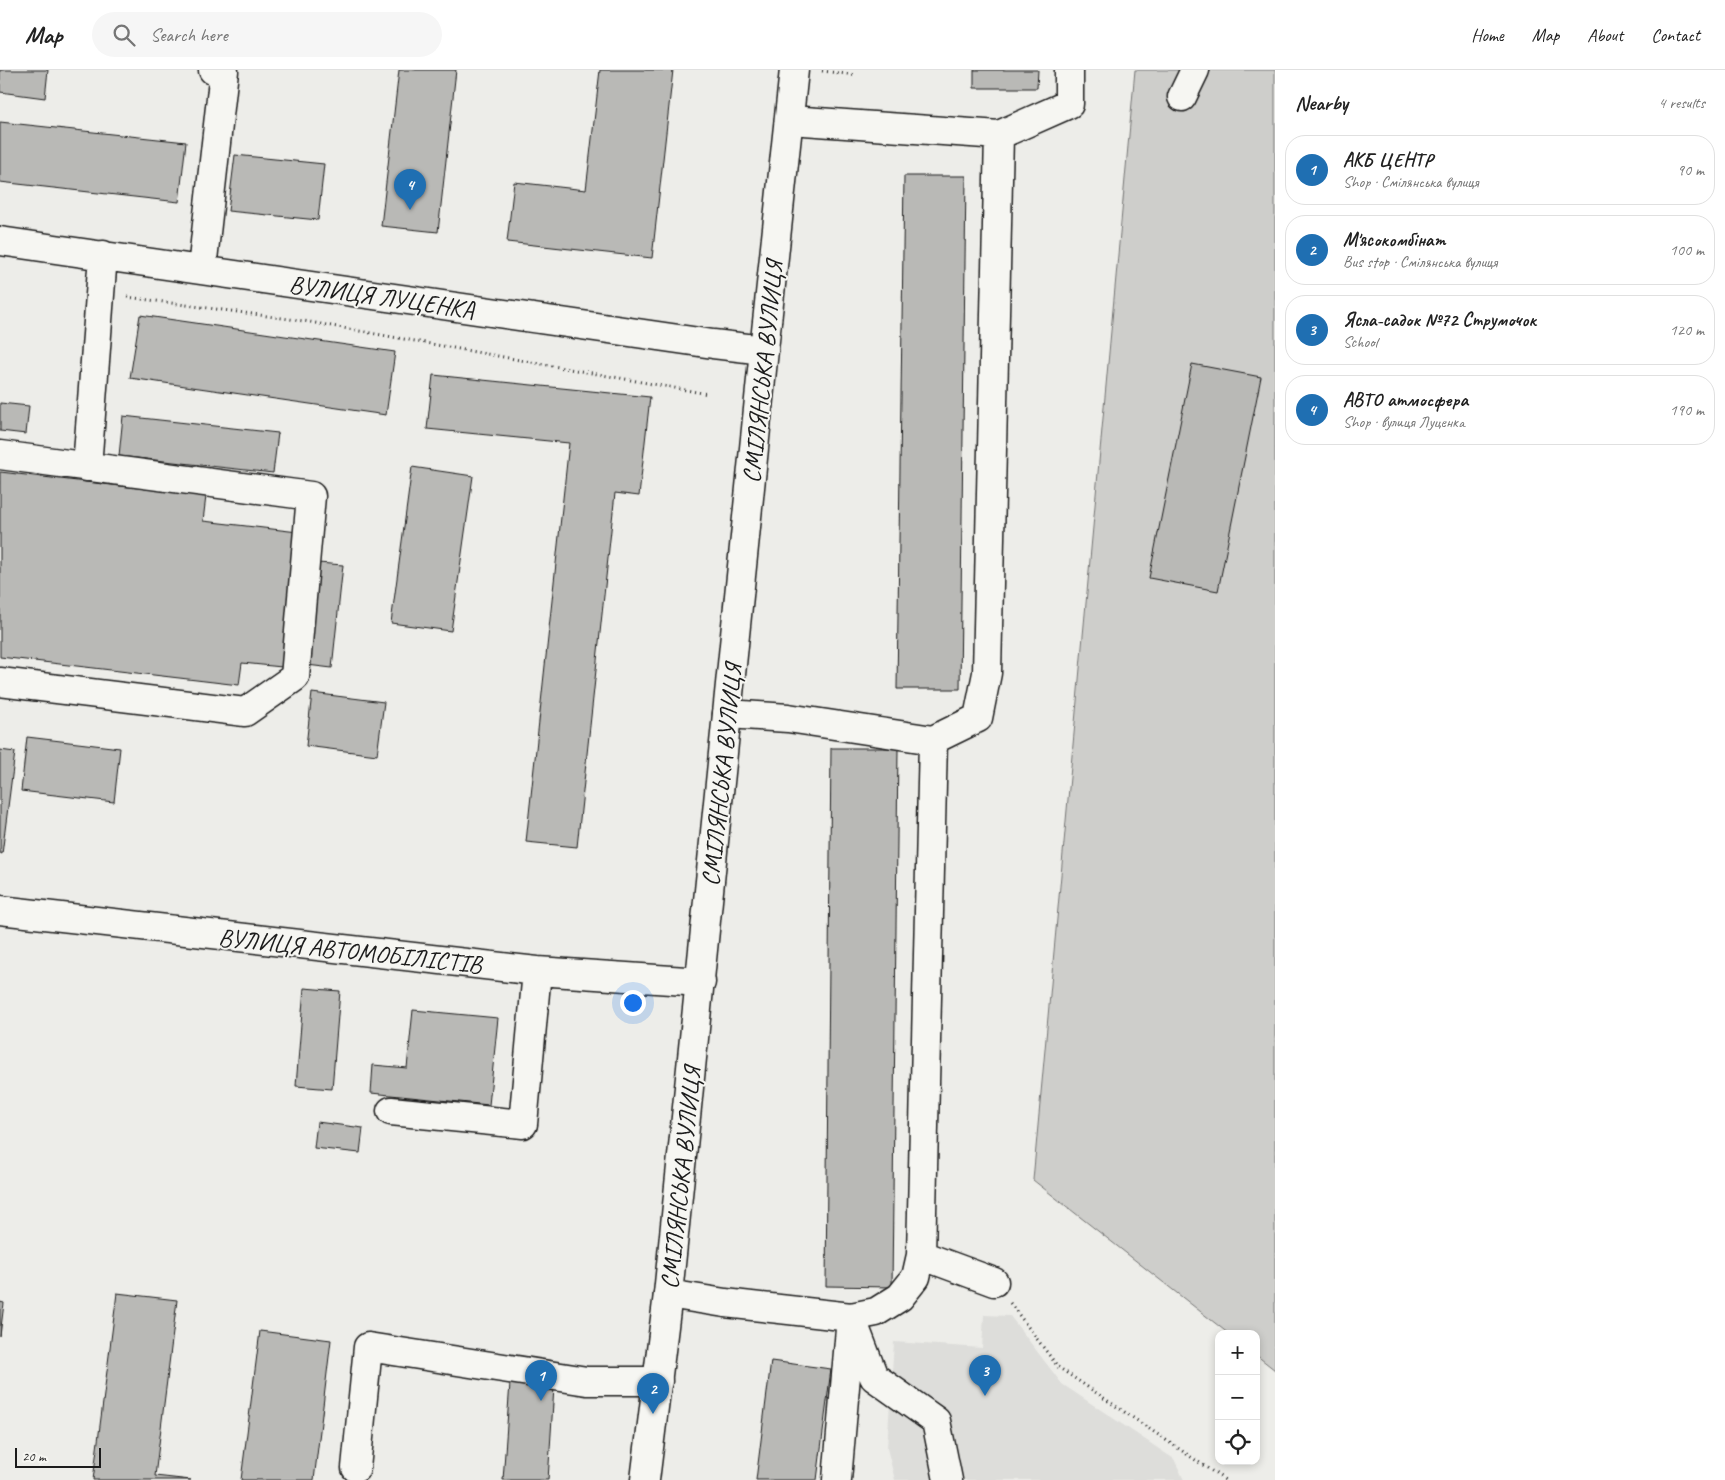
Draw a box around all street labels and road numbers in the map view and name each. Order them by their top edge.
street label: СМІЛЯНСЬКА ВУЛИЦЯ [735,255,791,485]
street label: ВУЛИЦЯ ЛУЦЕНКА [287,268,477,326]
street label: СМІЛЯНСЬКА ВУЛИЦЯ [694,658,750,888]
street label: ВУЛИЦЯ АВТОМОБІЛІСТІВ [217,921,485,981]
street label: СМІЛЯНСЬКА ВУЛИЦЯ [653,1061,709,1291]

